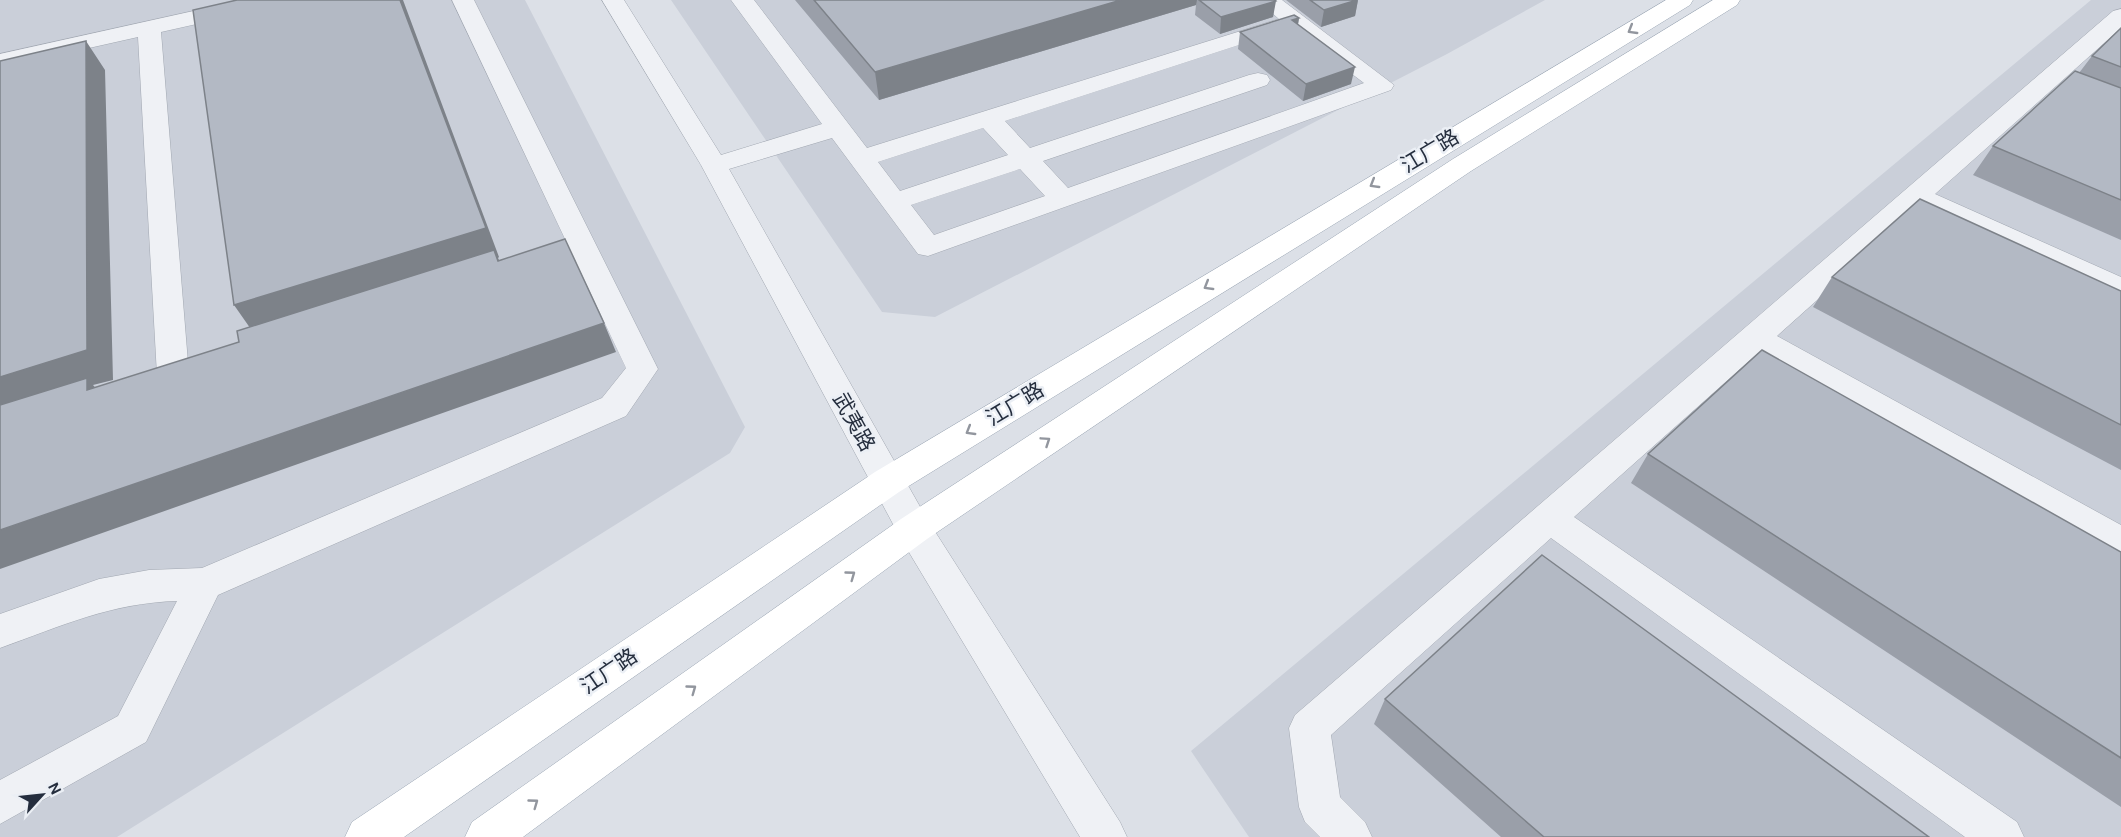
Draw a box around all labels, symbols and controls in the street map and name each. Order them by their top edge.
one-way arrow [1627,23,1638,34]
street label: 江广路 [1397,124,1463,178]
one-way arrow [1370,177,1380,189]
one-way arrow [1204,278,1214,290]
street label: 江广路 [982,377,1048,431]
street label: 武夷路 [828,389,880,455]
one-way arrow [966,424,976,436]
one-way arrow [1040,437,1051,448]
one-way arrow [844,571,855,582]
street label: 江广路 [576,643,642,699]
one-way arrow [686,685,697,696]
north arrow [12,765,72,825]
text: N [44,779,66,798]
one-way arrow [528,799,539,810]

